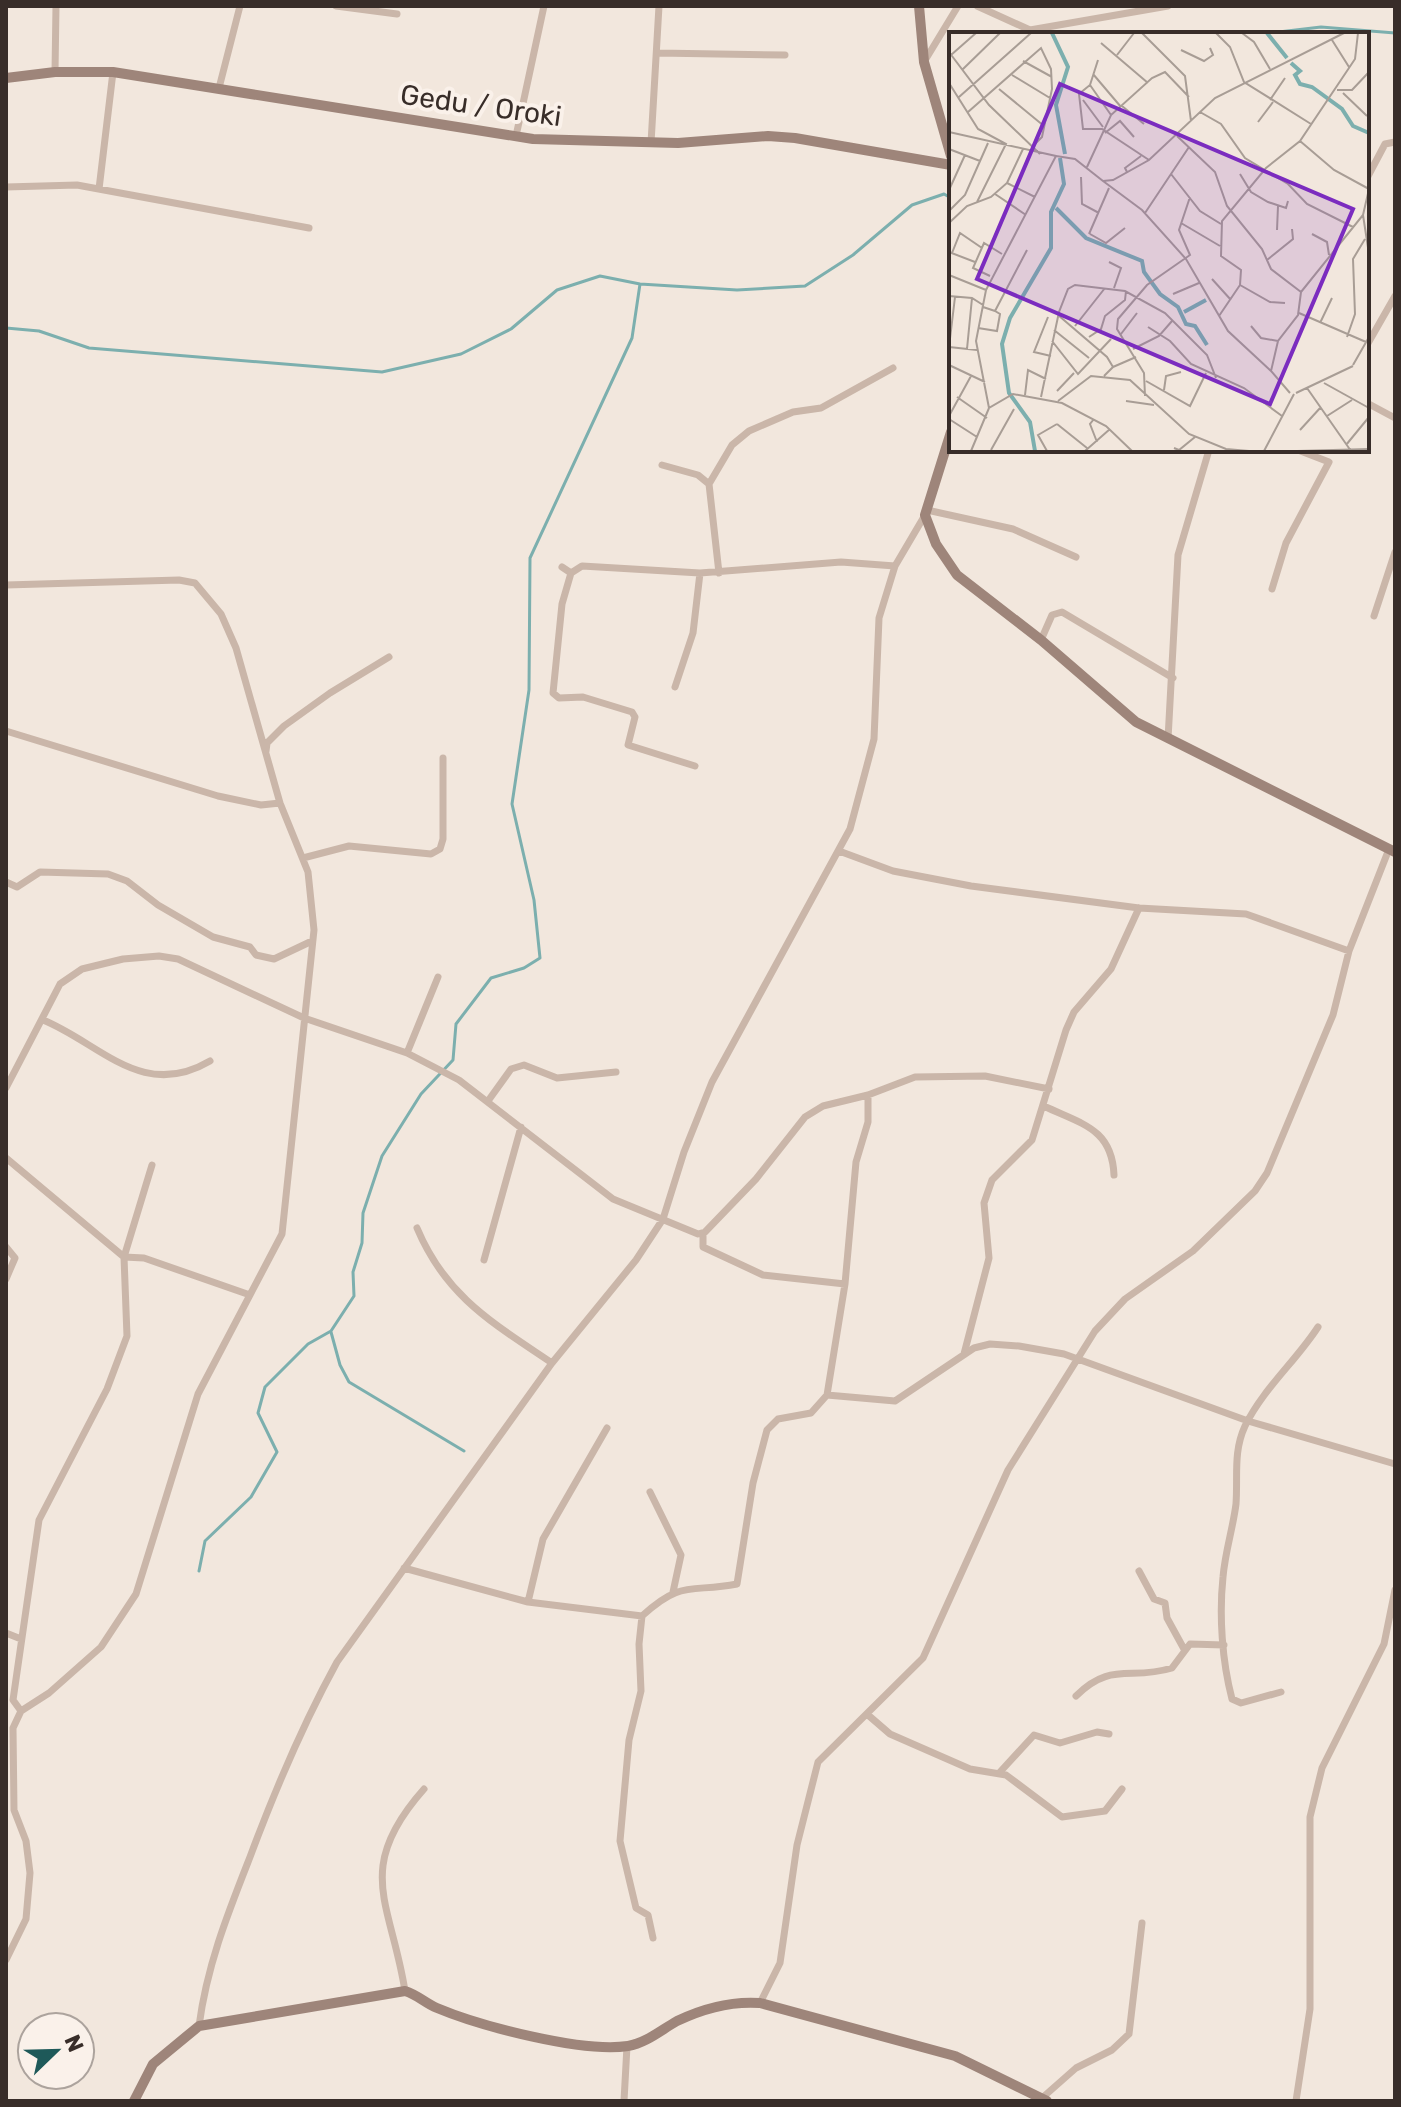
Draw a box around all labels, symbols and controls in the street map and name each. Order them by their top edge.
inset map [949,32,1369,452]
street label: Gedu / Oroki [398,78,563,133]
north arrow [16,2011,96,2091]
text: N [58,2031,89,2056]

